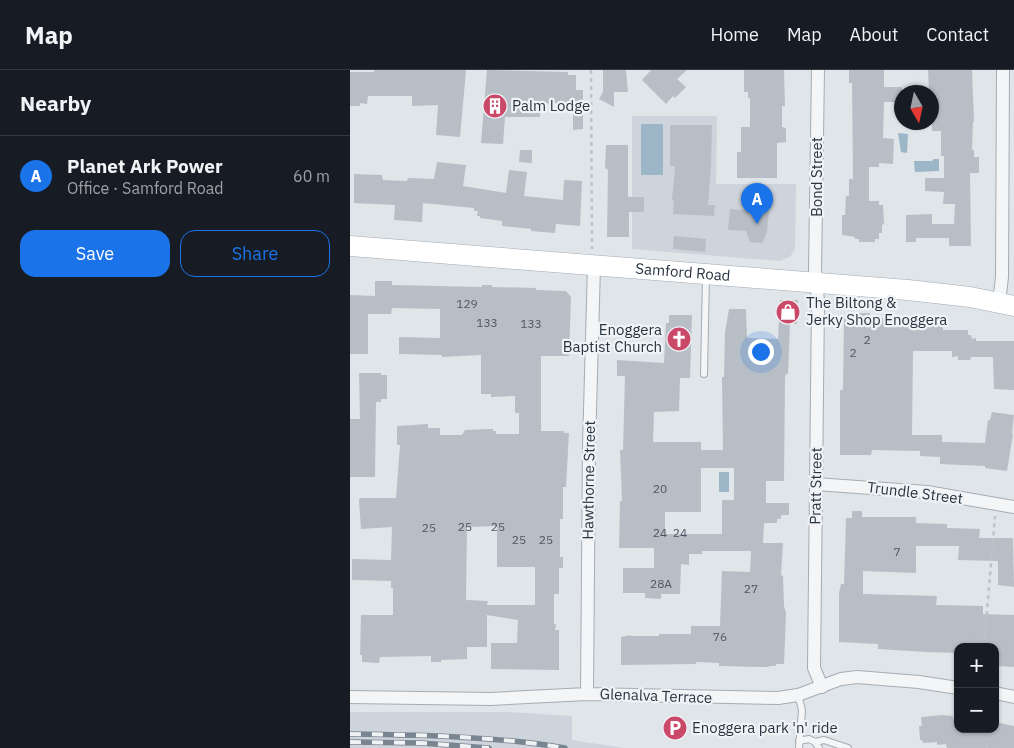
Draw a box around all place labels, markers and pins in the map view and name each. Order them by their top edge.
building icon: Palm Lodge [482,93,508,119]
place label: Palm Lodge [512,96,590,115]
pin: A [741,183,773,224]
place label: The Biltong & Jerky Shop Enoggera [806,293,947,329]
shop icon: The Biltong & Jerky Shop Enoggera [775,299,801,325]
place label: Enoggera Baptist Church [563,320,662,356]
church icon: Enoggera Baptist Church [666,326,692,352]
parking icon: Enoggera park 'n' ride [662,715,688,741]
place label: Enoggera park 'n' ride [692,718,838,737]

